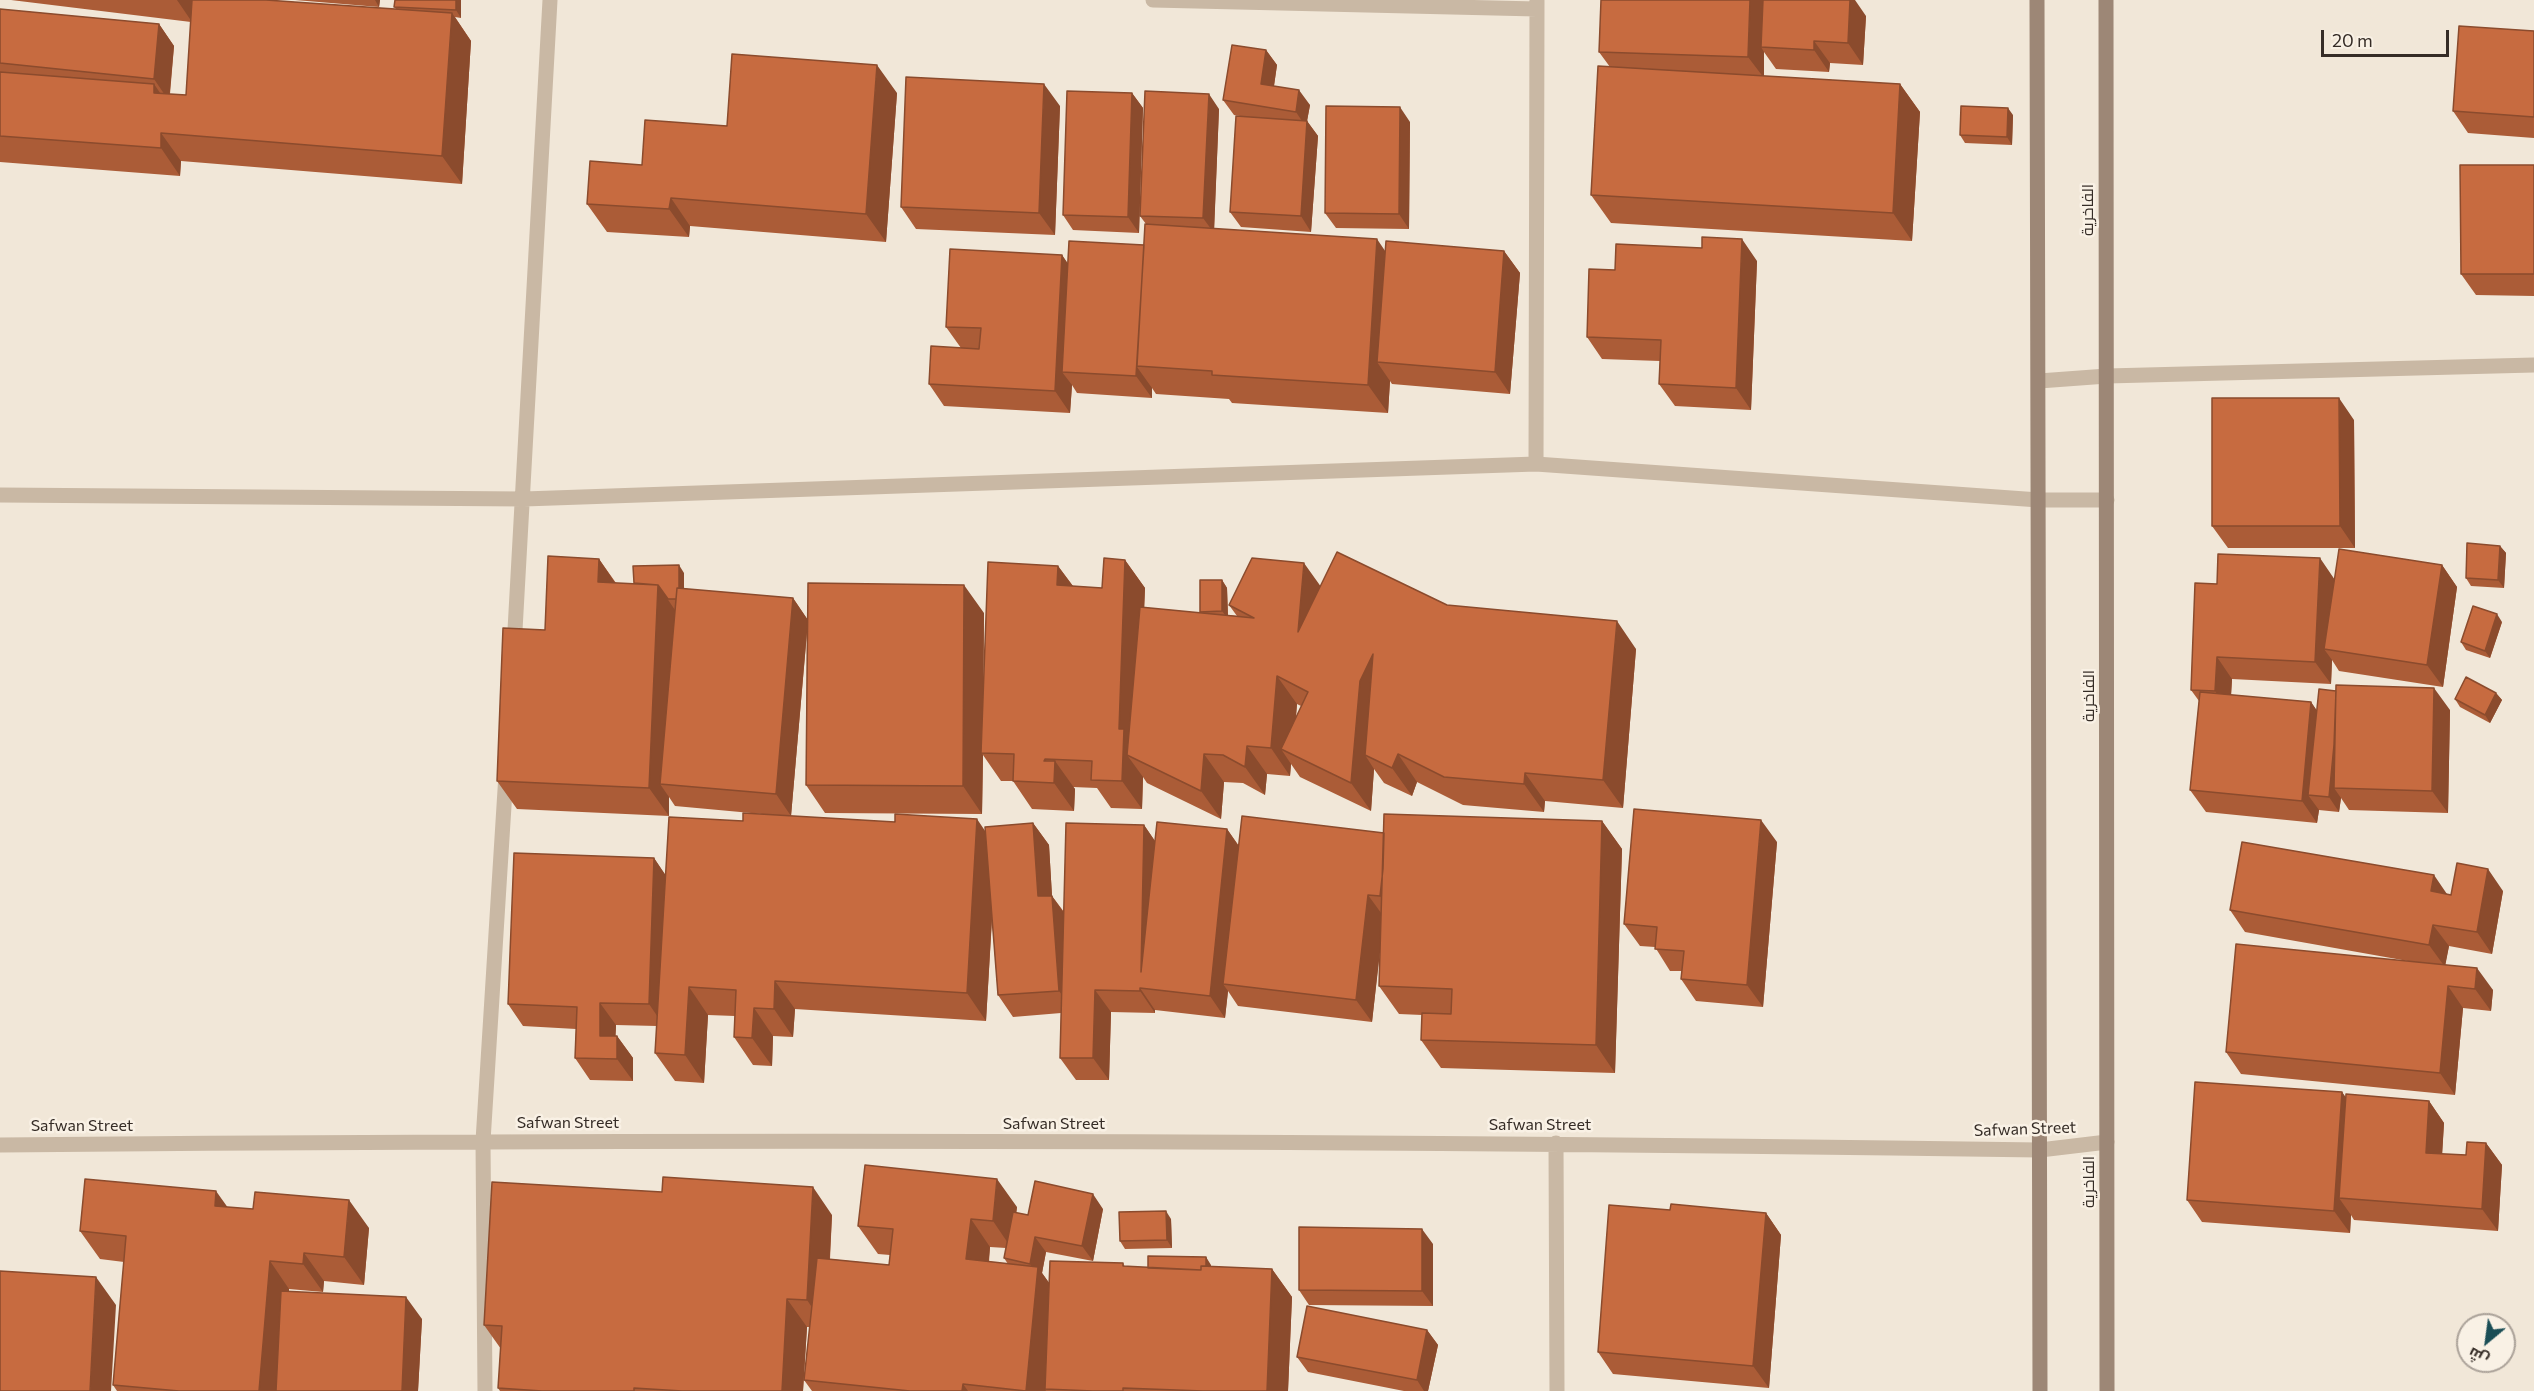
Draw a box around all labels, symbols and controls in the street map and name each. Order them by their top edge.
scale bar [2324,18,2452,56]
text: 20 m [2332,29,2373,51]
street label: الفاخرية [2078,184,2098,236]
street label: الفاخرية [2079,670,2099,722]
street label: Safwan Street [517,1113,619,1133]
street label: Safwan Street [1003,1114,1105,1134]
street label: Safwan Street [1489,1115,1591,1135]
street label: Safwan Street [31,1116,133,1136]
street label: Safwan Street [1973,1118,2077,1140]
street label: الفاخرية [2079,1156,2099,1208]
north arrow [2456,1313,2516,1373]
text: ش [2464,1344,2492,1371]

